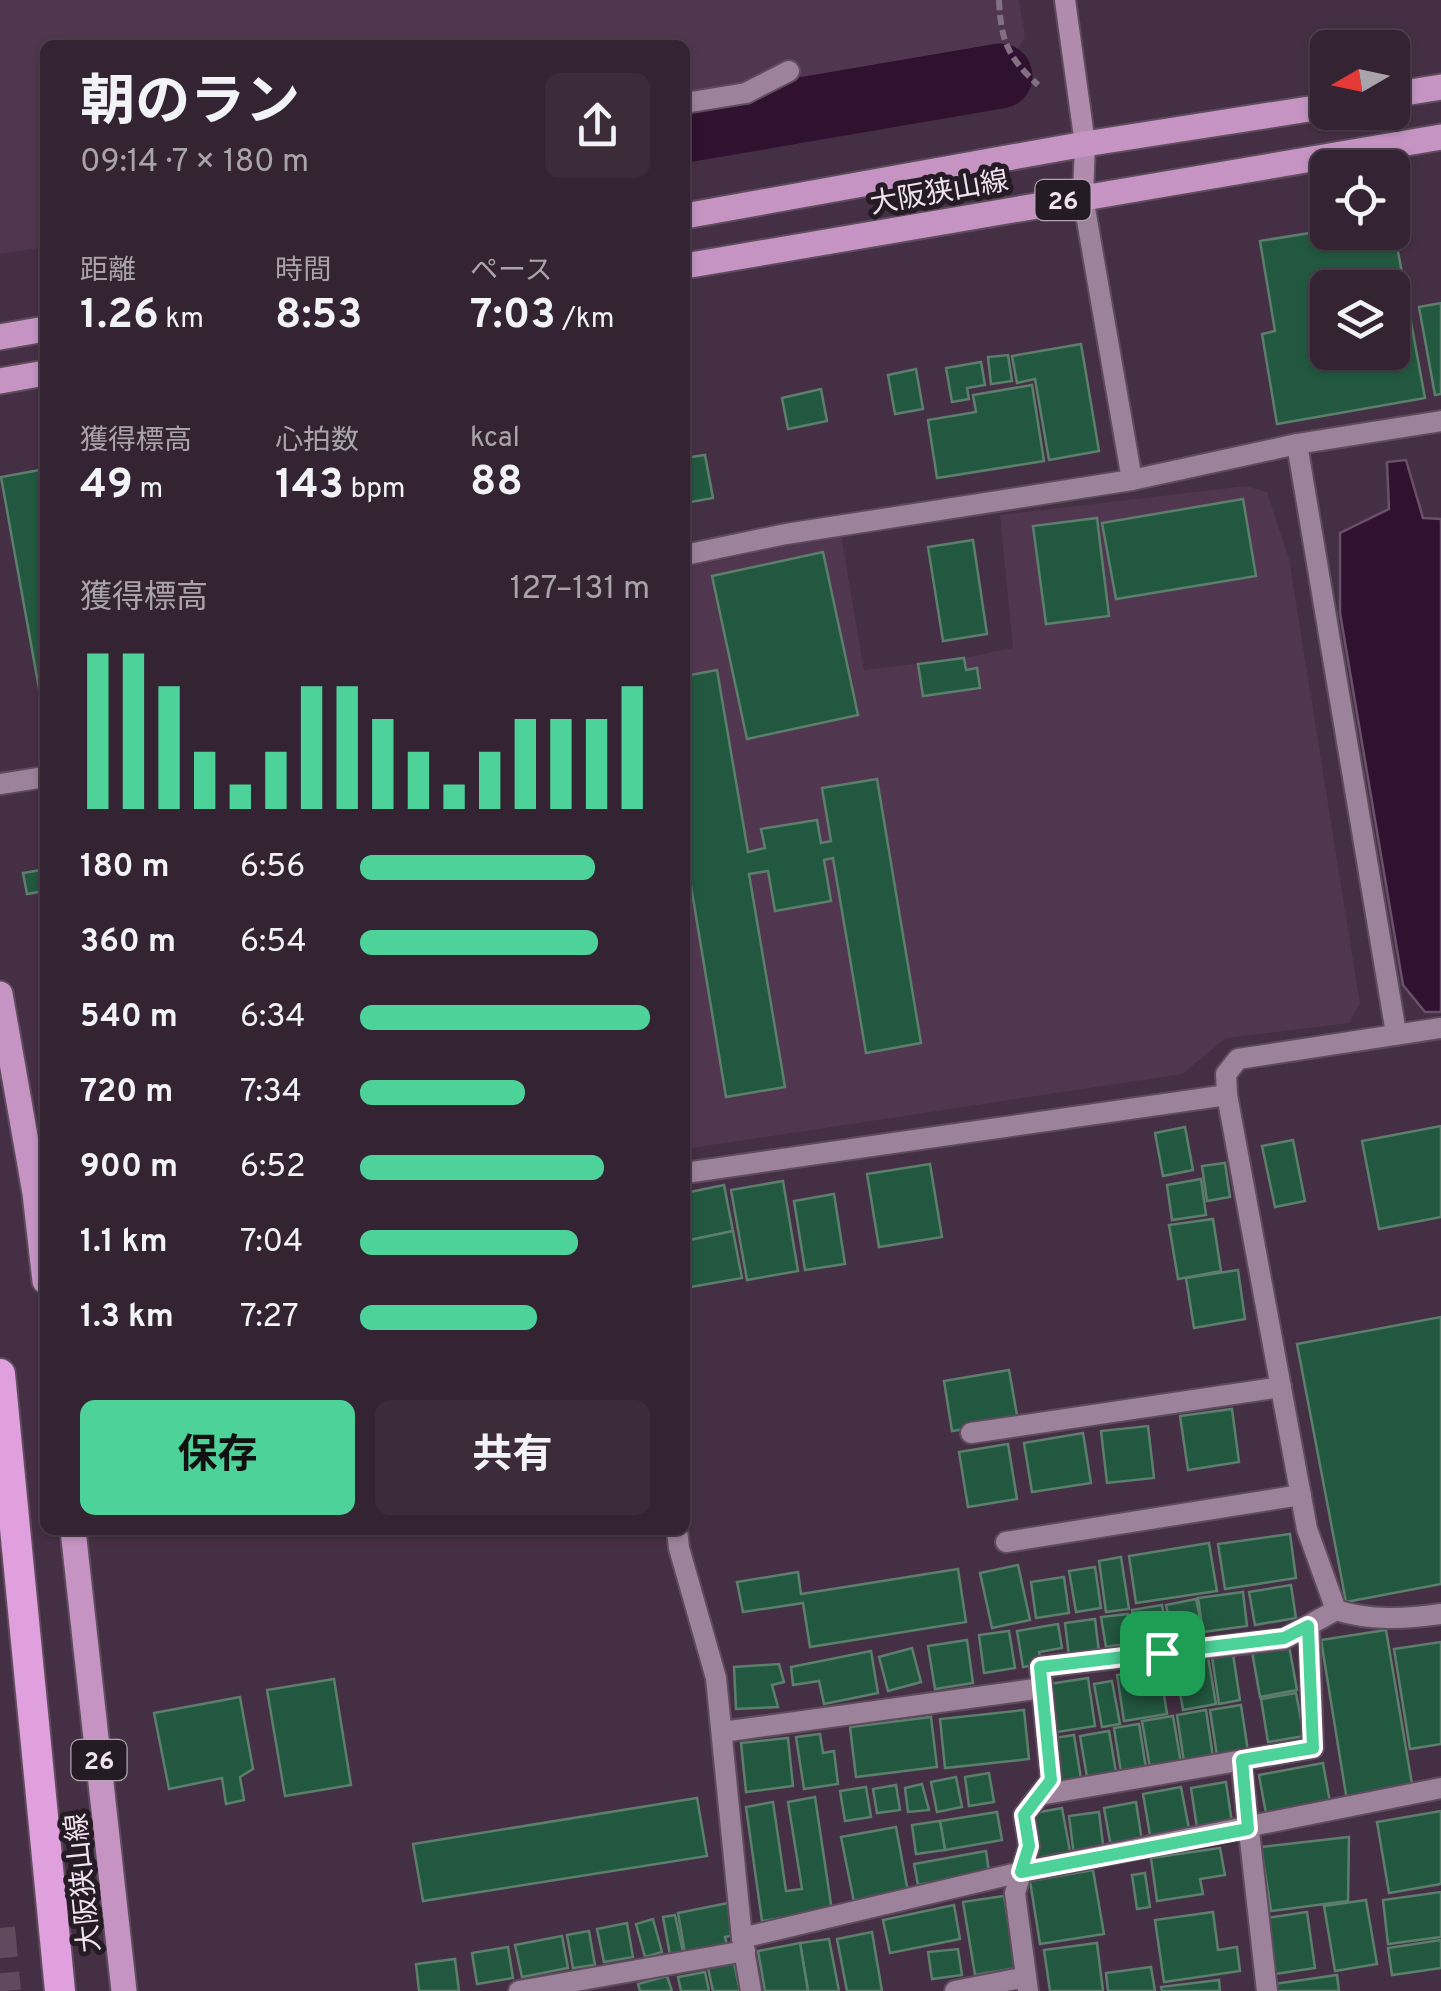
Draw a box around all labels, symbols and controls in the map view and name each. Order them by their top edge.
north arrow [1310,30,1410,130]
map controls [1310,30,1410,370]
text: 朝のラン [80,70,300,140]
button: share [545,73,650,178]
text: 09:14 · 7 × 180 m [80,143,309,183]
button: locate [1310,150,1410,250]
street label: 大阪狭山線 [867,164,1012,224]
road number: 26 [1036,180,1090,220]
text: 距離 [80,254,136,290]
text: 時間 [275,254,331,290]
text: ペース [470,254,553,290]
button: layers [1310,270,1410,370]
text: 1.26 [80,290,159,343]
text: 8:53 [275,290,362,343]
text: 7:03 [470,290,556,343]
text: km [159,302,204,338]
text: /km [556,302,614,338]
text: kcal [470,421,520,457]
text: 獲得標高 [80,424,192,460]
text: 心拍数 [275,424,359,460]
text: 88 [470,457,523,510]
text: 49 [80,460,133,513]
text: 143 [275,460,344,513]
text: m [133,472,163,508]
text: bpm [344,472,406,508]
text: 127–131 m [510,570,650,610]
text: 獲得標高 [80,579,208,619]
text: 180 m [80,848,170,888]
text: 6:56 [240,848,305,888]
text: 360 m [80,923,176,963]
text: 6:54 [240,923,307,963]
text: 540 m [80,998,178,1038]
text: 6:34 [240,998,305,1038]
text: 720 m [80,1073,173,1113]
text: 7:34 [240,1073,302,1113]
text: 900 m [80,1148,178,1188]
text: 6:52 [240,1148,306,1188]
text: 1.1 km [80,1223,168,1263]
text: 7:04 [240,1223,303,1263]
text: 1.3 km [80,1298,174,1338]
text: 7:27 [240,1298,299,1338]
button: 保存 [80,1400,355,1515]
button: 共有 [375,1400,650,1515]
pin [1120,1611,1205,1696]
icon: arrive [1135,1626,1190,1681]
road number: 26 [72,1740,126,1780]
street label: 大阪狭山線 [60,1811,110,1954]

